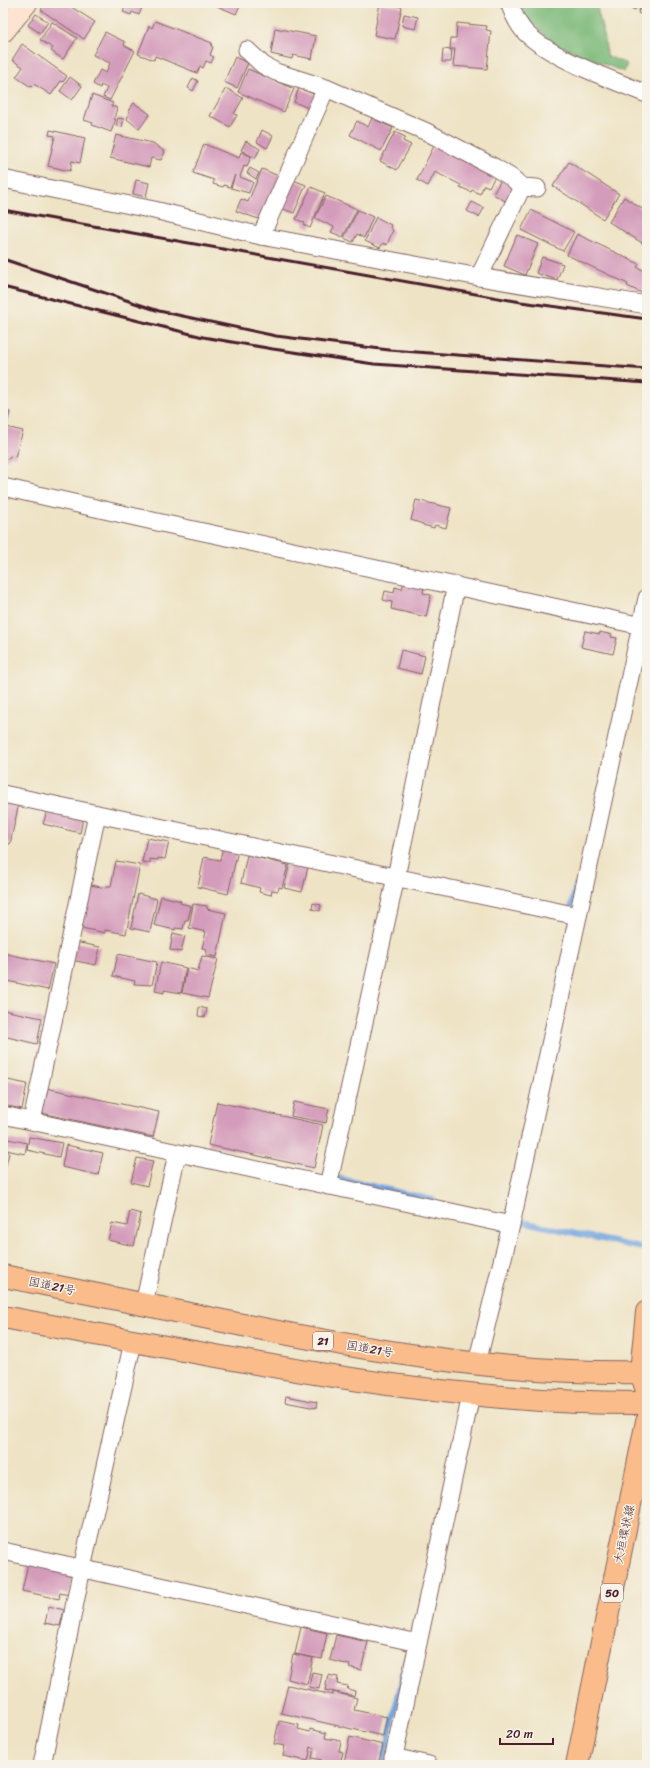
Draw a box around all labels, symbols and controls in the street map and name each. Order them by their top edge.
street label: 国道21号 [26,1270,78,1302]
road number: 21 [313,1332,333,1350]
street label: 国道21号 [344,1334,396,1364]
street label: 大垣環状線 [607,1502,641,1566]
road number: 50 [601,1584,623,1602]
scale bar [500,1720,553,1746]
text: 20 m [506,1723,533,1745]

